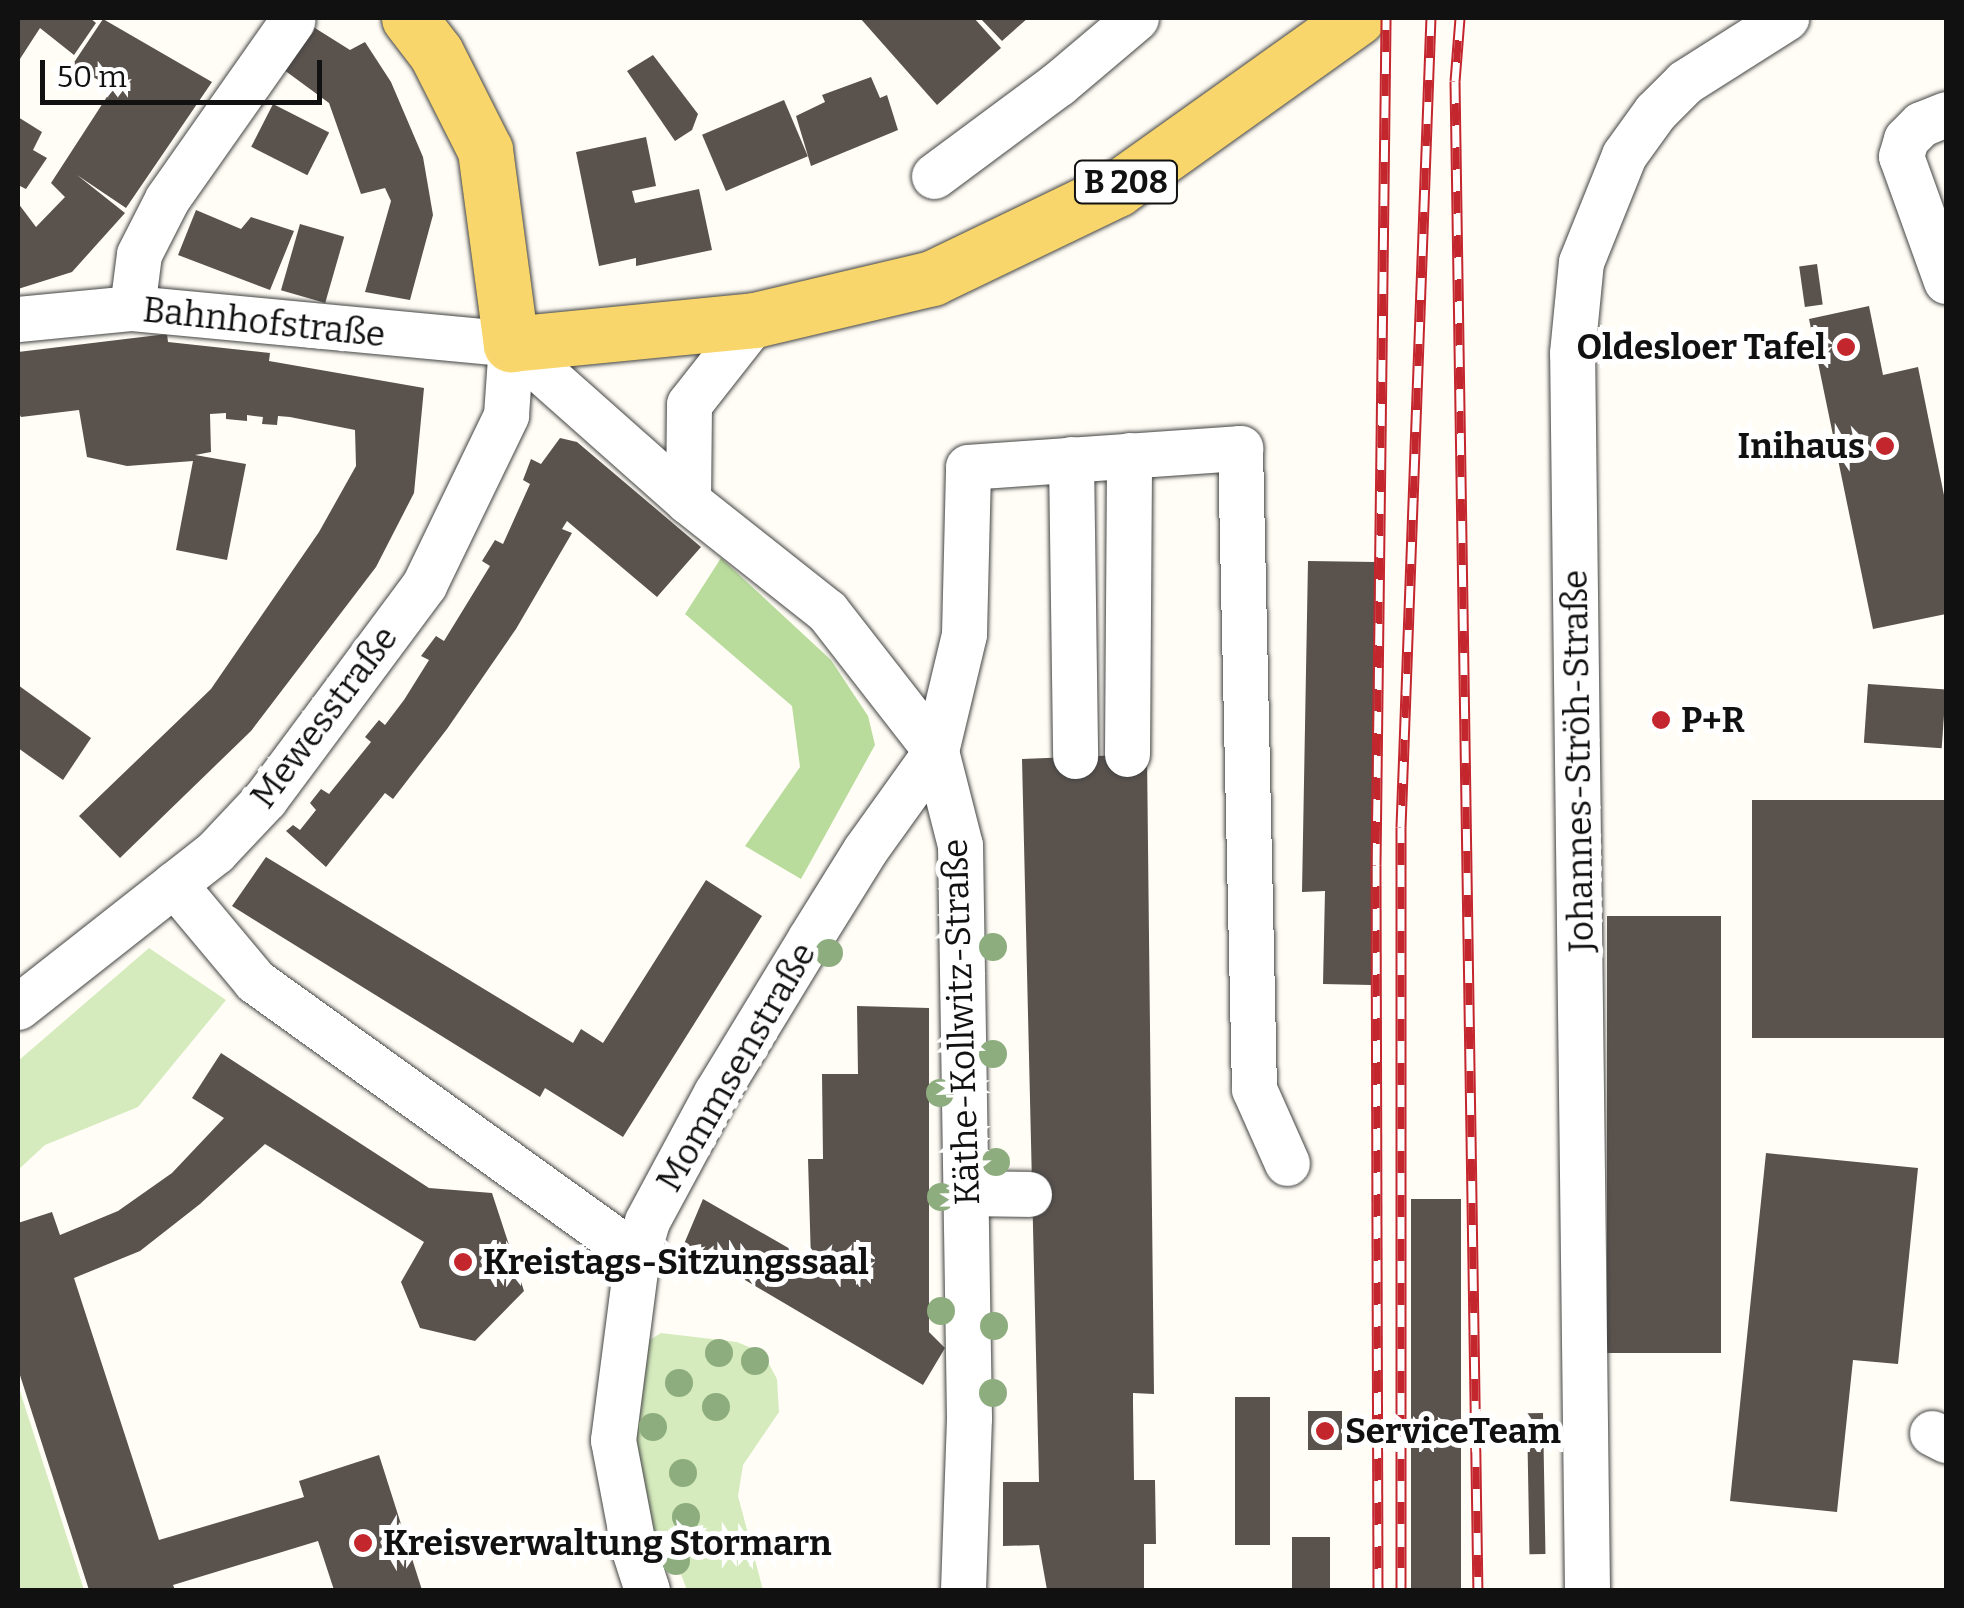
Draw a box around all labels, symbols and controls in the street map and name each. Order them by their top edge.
scale bar [45,40,328,102]
text: 50 m [57,59,127,95]
road number: B 208 [1074,155,1178,209]
street label: Bahnhofstraße [141,288,387,356]
place label: Oldesloer Tafel [1577,326,1826,368]
marker: Oldesloer Tafel [1835,336,1857,358]
place label: Inihaus [1737,425,1865,467]
marker: Inihaus [1874,435,1896,457]
street label: Johannes-Ströh-Straße [1554,569,1602,953]
street label: Mewesstraße [242,618,406,816]
place label: P+R [1681,699,1745,741]
marker: P+R [1650,709,1672,731]
street label: Käthe-Kollwitz-Straße [934,838,988,1206]
street label: Mommsenstraße [648,935,824,1199]
place label: Kreistags-Sitzungssaal [483,1241,869,1283]
marker: Kreistags-Sitzungssaal [452,1251,474,1273]
place label: ServiceTeam [1345,1410,1561,1452]
marker: ServiceTeam [1314,1420,1336,1442]
place label: Kreisverwaltung Stormarn [383,1522,832,1564]
marker: Kreisverwaltung Stormarn [352,1532,374,1554]

